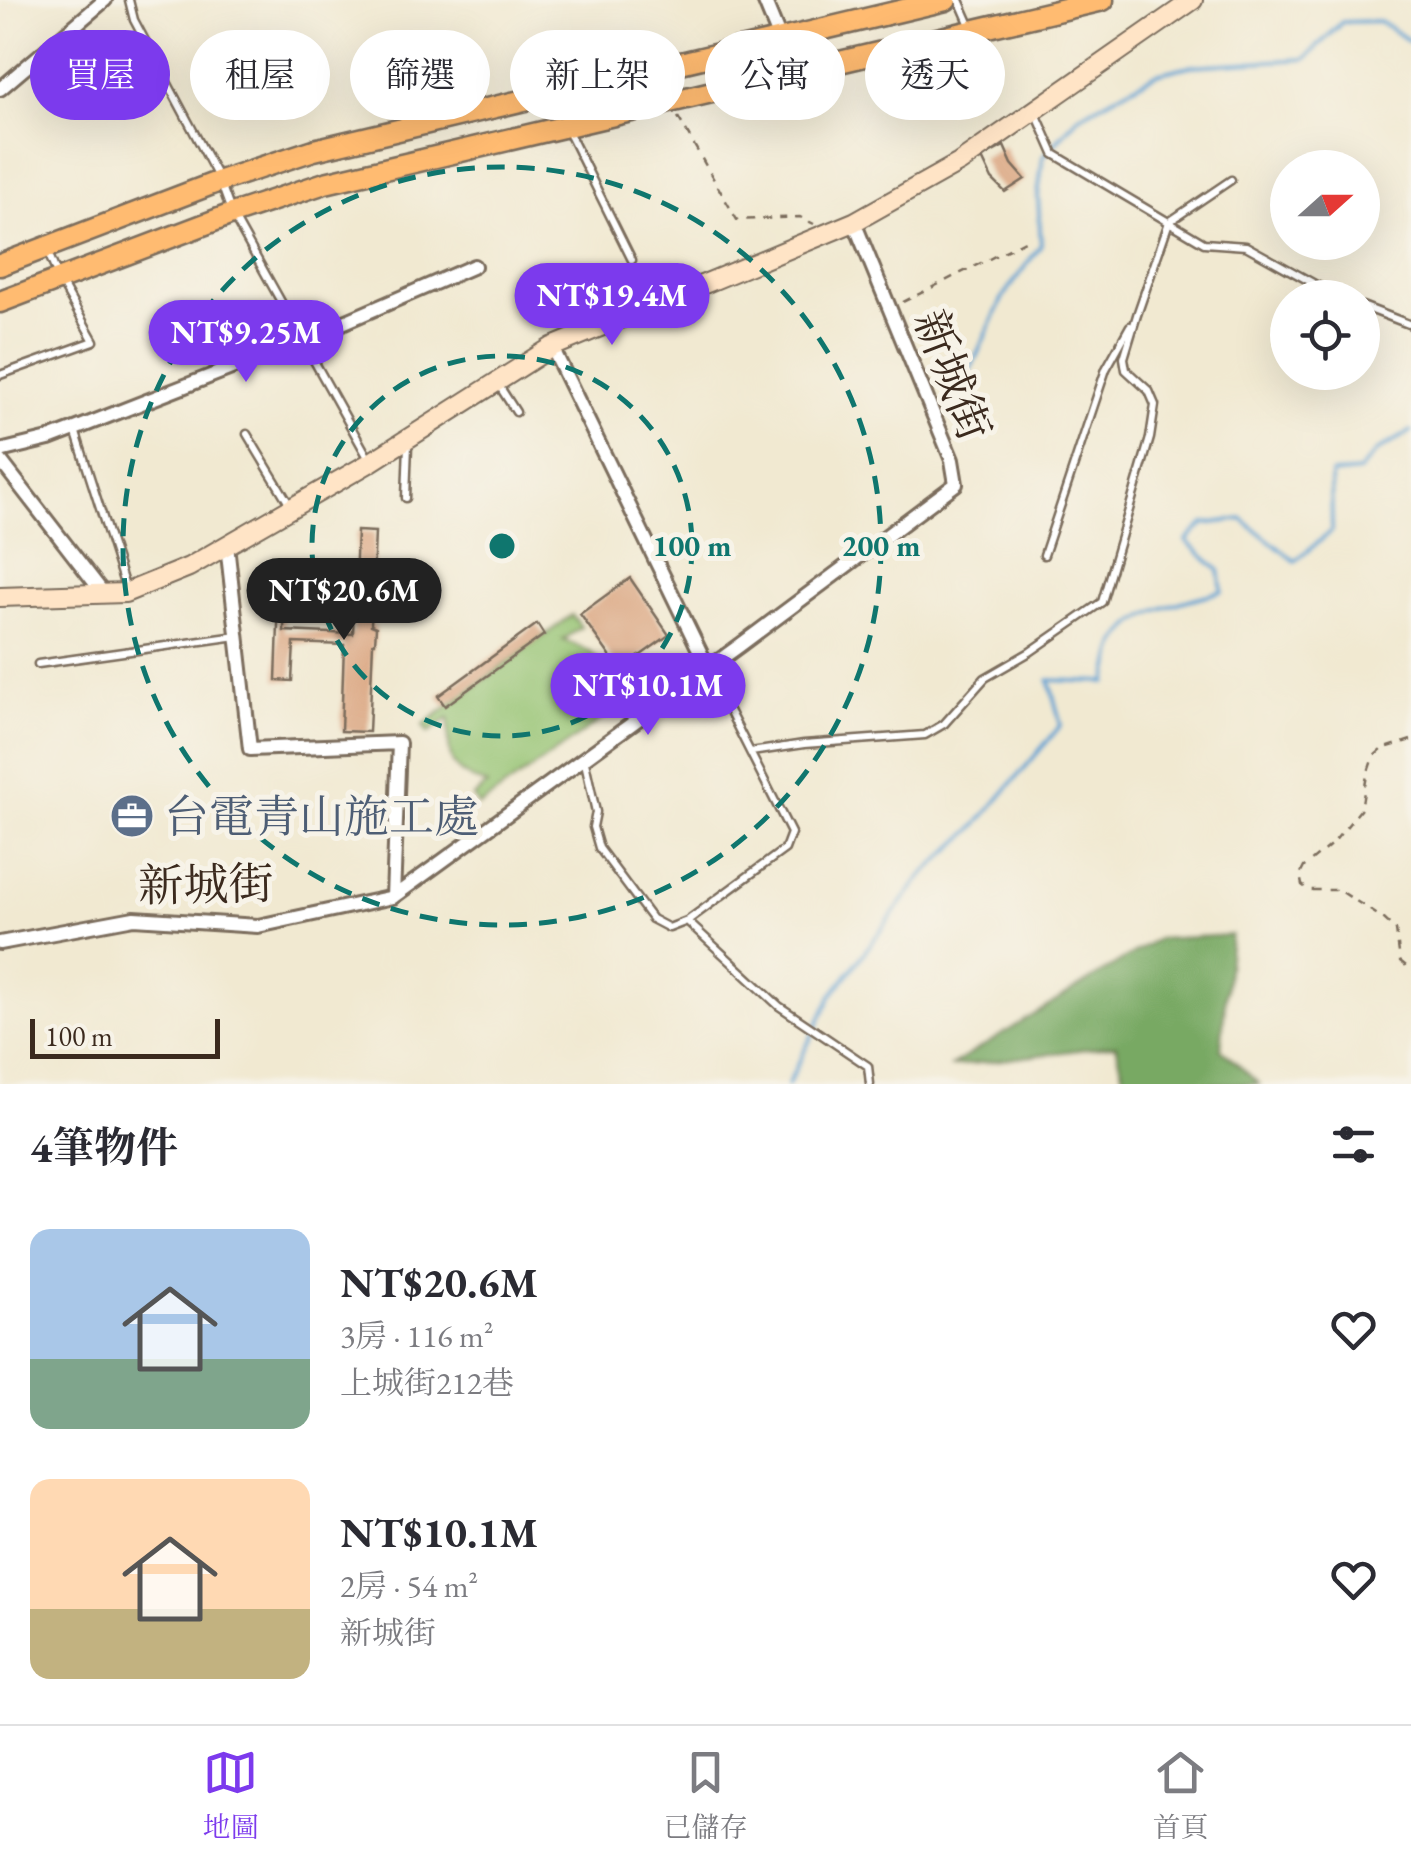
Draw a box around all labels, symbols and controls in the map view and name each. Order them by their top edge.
chip: 買屋 [30,30,170,120]
chip: 租屋 [190,30,330,120]
chip: 篩選 [350,30,490,120]
chip: 新上架 [510,30,685,120]
chip: 公寓 [705,30,845,120]
chip: 透天 [865,30,1005,120]
north arrow [1270,150,1380,260]
map controls [1270,150,1380,390]
pin: NT$19.4M [509,263,715,348]
text: NT$19.4M [537,274,687,316]
button: locate [1270,280,1380,390]
pin: NT$9.25M [143,300,349,385]
street label: 新城街 [902,302,1004,448]
text: NT$9.25M [171,311,321,353]
text: 100 m [653,526,731,565]
text: 200 m [842,526,920,565]
centre of rings [484,528,520,564]
pin: NT$20.6M [241,558,447,643]
text: NT$20.6M [269,569,419,611]
pin: NT$10.1M [545,653,751,738]
text: NT$10.1M [573,664,723,706]
place label: 台電青山施工處 [164,787,479,845]
office icon: 台電青山施工處 [109,793,155,839]
street label: 新城街 [138,854,274,914]
scale bar [30,1014,220,1058]
text: 100 m [45,1018,113,1054]
icon: filters [1326,1117,1381,1172]
text: 4筆物件 [30,1120,178,1175]
text: NT$20.6M [340,1255,538,1310]
icon: home [110,1269,230,1389]
icon: heart [1326,1302,1381,1357]
text: 3房 · 116 m² [340,1315,494,1357]
text: 上城街212巷 [340,1362,514,1404]
text: NT$10.1M [340,1505,538,1560]
icon: home [110,1519,230,1639]
icon: heart [1326,1552,1381,1607]
text: 2房 · 54 m² [340,1565,478,1607]
text: 新城街 [340,1612,436,1654]
tab: 地圖 [202,1745,259,1845]
tab: 已儲存 [663,1745,748,1845]
tab: 首頁 [1152,1745,1209,1845]

